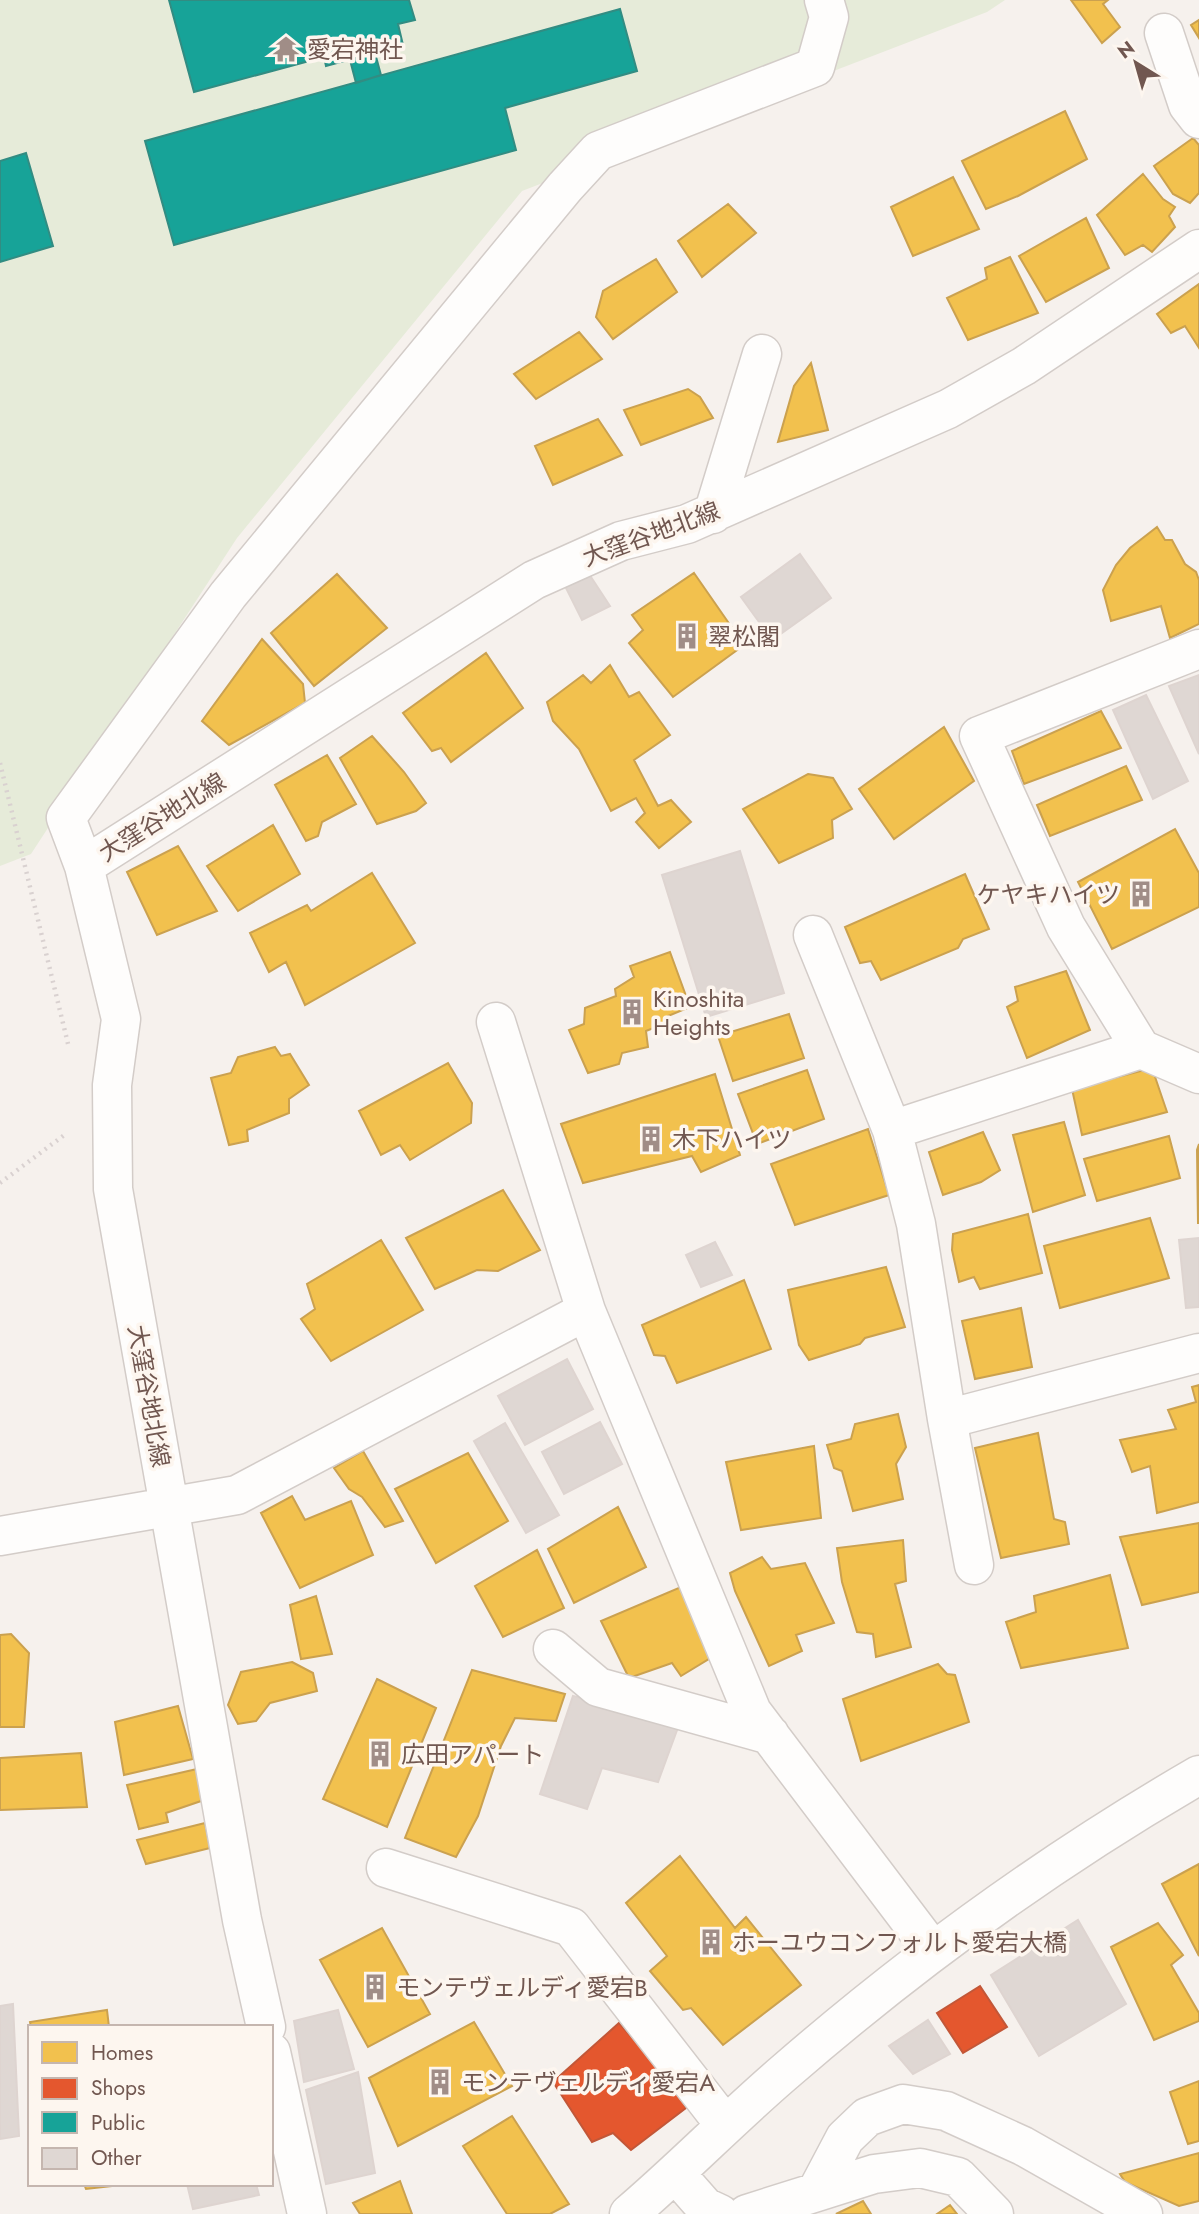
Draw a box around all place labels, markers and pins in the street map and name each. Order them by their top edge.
place label: 愛宕神社 [307,32,403,67]
temple icon: 愛宕神社 [271,34,301,64]
place label: 翠松閣 [708,619,780,654]
building icon: 翠松閣 [672,621,702,651]
place label: ケヤキハイツ [976,877,1120,912]
building icon: ケヤキハイツ [1126,879,1156,909]
place label: Kinoshita Heights [653,981,744,1044]
building icon: Kinoshita Heights [617,997,647,1027]
place label: 木下ハイツ [672,1122,792,1157]
building icon: 木下ハイツ [636,1124,666,1154]
place label: 広田アパート [401,1737,545,1772]
building icon: 広田アパート [365,1739,395,1769]
place label: ホーユウコンフォルト愛宕大橋 [732,1925,1067,1960]
building icon: ホーユウコンフォルト愛宕大橋 [696,1927,726,1957]
place label: モンテヴェルディ愛宕B [396,1970,648,2005]
building icon: モンテヴェルディ愛宕B [360,1972,390,2002]
place label: モンテヴェルディ愛宕A [461,2065,715,2100]
building icon: モンテヴェルディ愛宕A [425,2067,455,2097]

